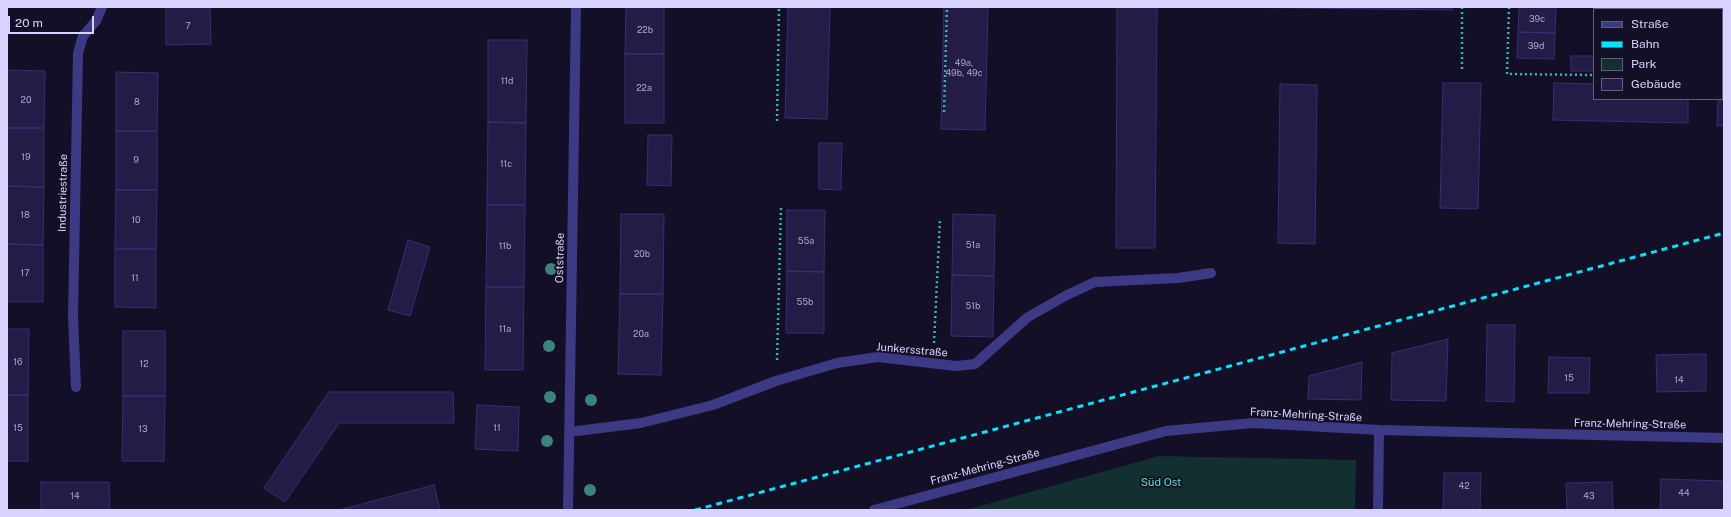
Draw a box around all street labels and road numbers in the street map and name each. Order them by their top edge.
street label: Industriestraße [56,154,70,232]
street label: Oststraße [553,233,567,283]
street label: Junkersstraße [876,340,948,360]
street label: Franz-Mehring-Straße [1249,405,1363,425]
street label: Franz-Mehring-Straße [1574,416,1686,432]
street label: Franz-Mehring-Straße [929,446,1041,488]

